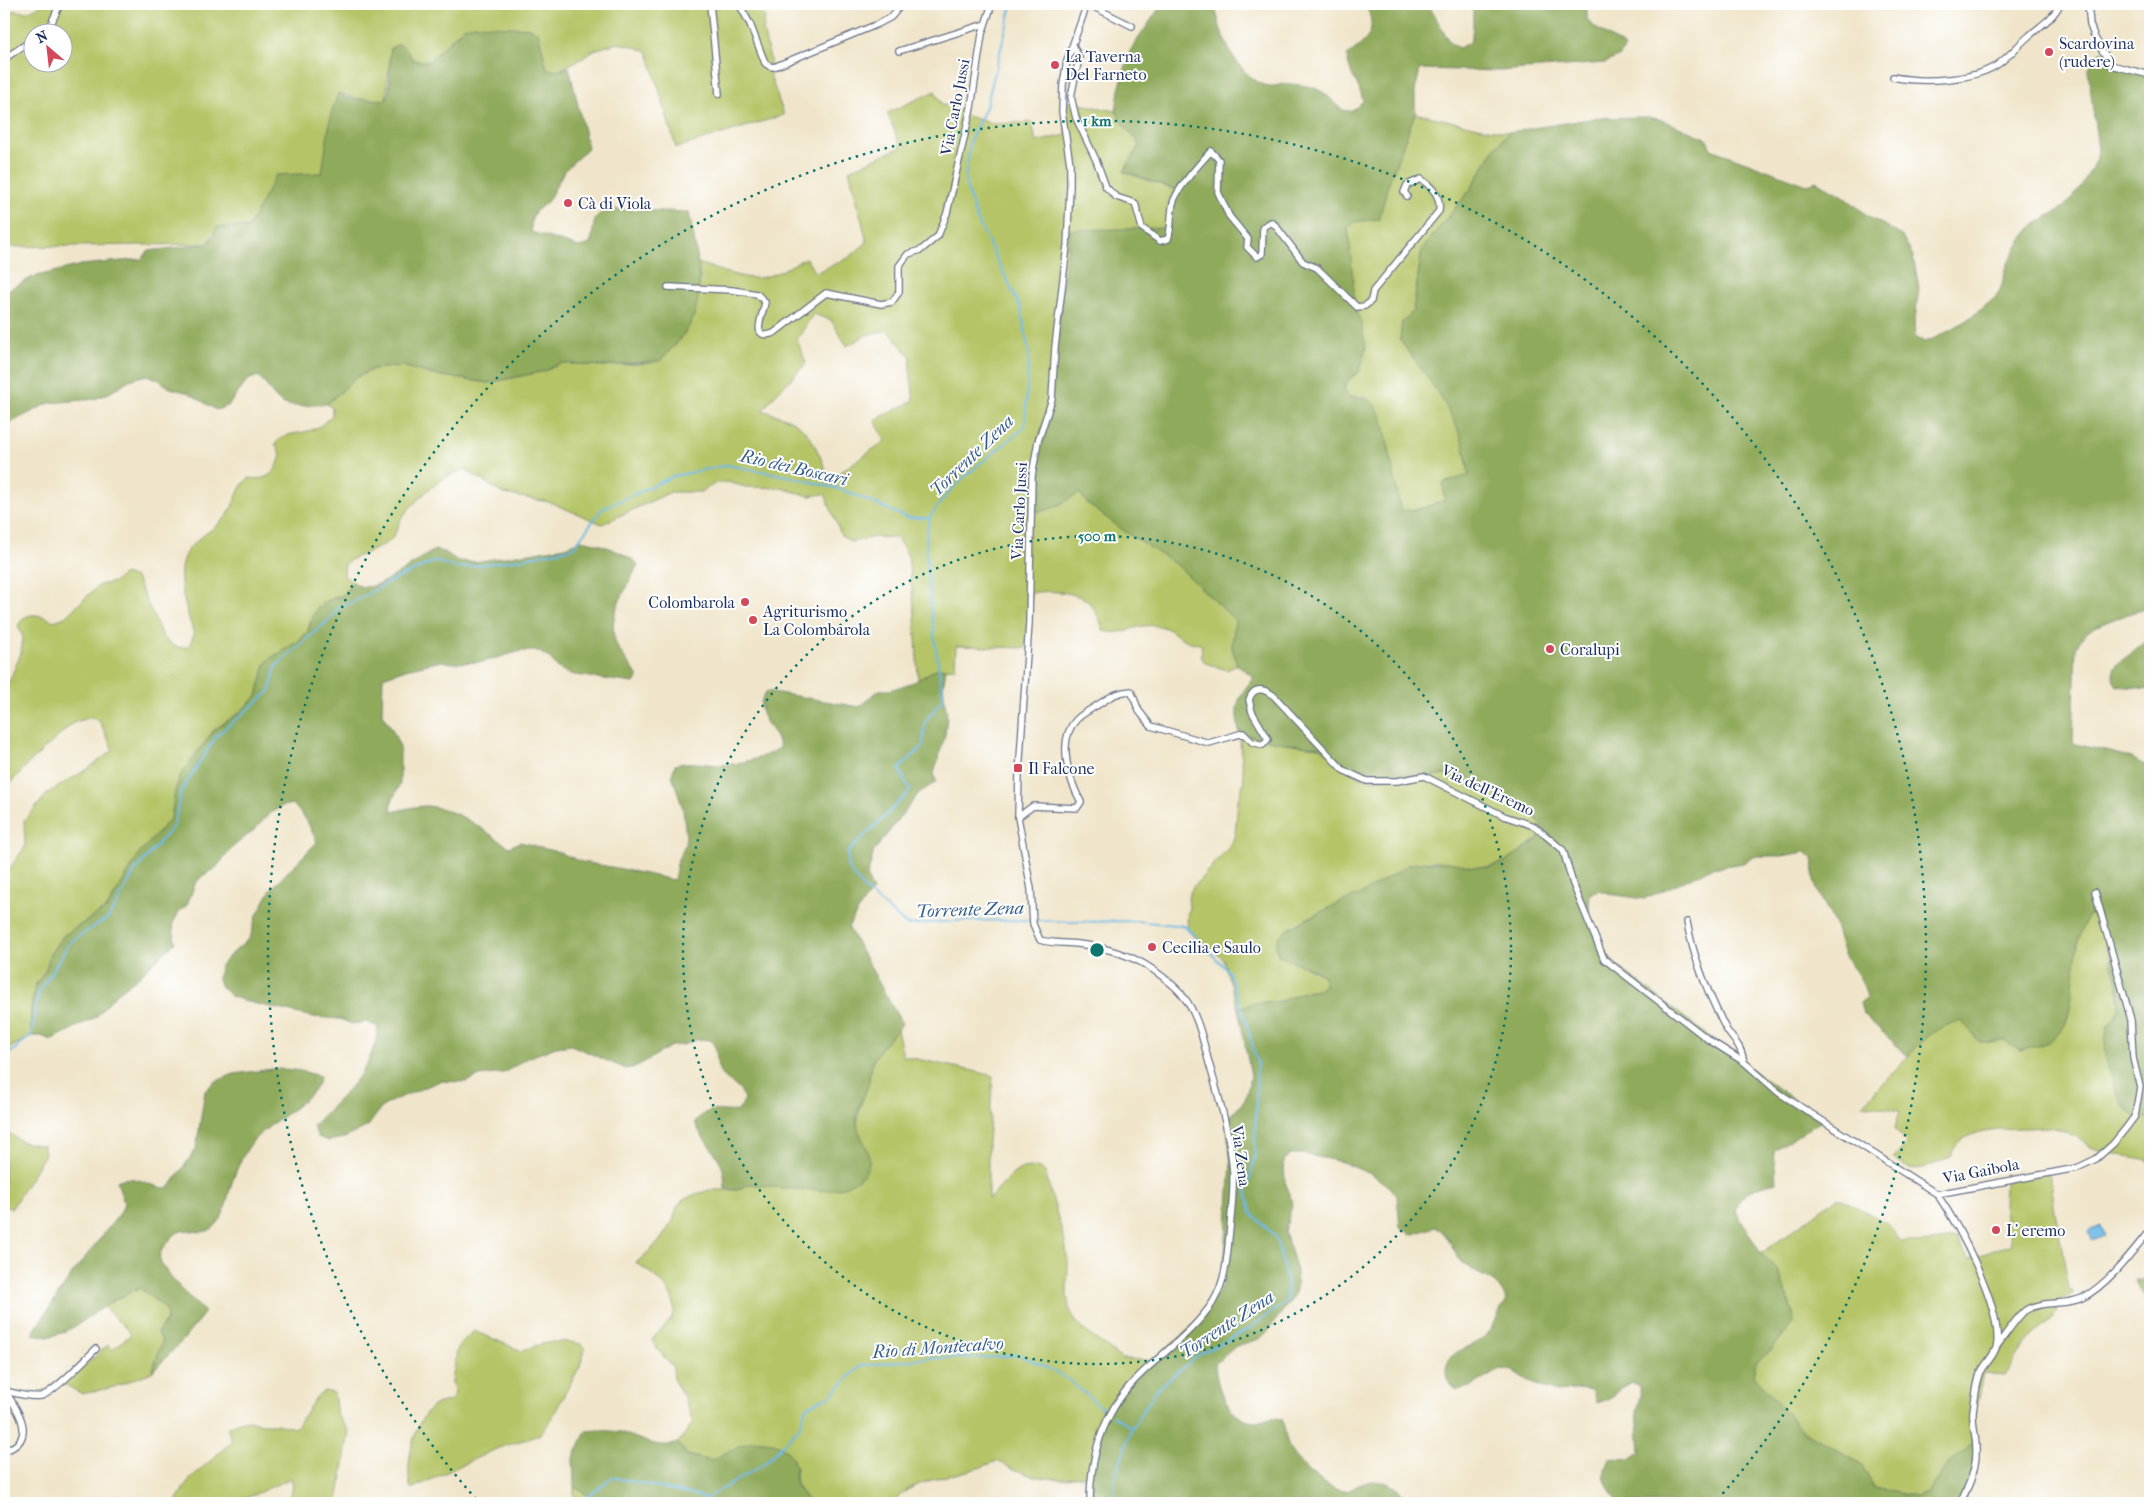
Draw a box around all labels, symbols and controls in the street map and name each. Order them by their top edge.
north arrow [22,22,72,72]
text: N [33,27,51,47]
place label: Scardovina (rudere) [2059,34,2135,71]
marker: Scardovina (rudere) [2043,46,2055,58]
place label: La Taverna Del Farneto [1065,47,1147,84]
street label: Via Carlo Jussi [936,57,974,158]
marker: La Taverna Del Farneto [1049,59,1061,71]
text: 1 km [1083,112,1112,130]
place label: Cà di Viola [578,194,652,213]
marker: Cà di Viola [562,197,574,209]
water label: Torrente Zena [926,411,1018,501]
water label: Rio dei Boscari [737,445,852,491]
street label: Via Carlo Jussi [1007,461,1031,561]
text: 500 m [1078,527,1117,545]
place label: Colombarola [648,593,736,612]
marker: Colombarola [739,596,751,608]
place label: Agriturismo La Colombarola [762,602,871,639]
marker: Agriturismo La Colombarola [747,614,759,626]
place label: Coralupi [1560,640,1620,659]
marker: Coralupi [1544,643,1556,655]
place label: Il Falcone [1028,759,1095,778]
street label: Via dell'Eremo [1438,760,1538,820]
marker: Il Falcone [1012,762,1024,774]
water label: Torrente Zena [916,898,1024,922]
place label: Cecilia e Saulo [1162,938,1261,957]
centre of rings [1088,941,1106,959]
marker: Cecilia e Saulo [1146,941,1158,953]
street label: Via Zena [1228,1123,1254,1188]
street label: Via Gaibola [1940,1154,2021,1188]
place label: L' eremo [2006,1221,2065,1240]
marker: L' eremo [1990,1224,2002,1236]
water label: Torrente Zena [1176,1287,1278,1363]
water label: Rio di Montecalvo [871,1333,1004,1363]

